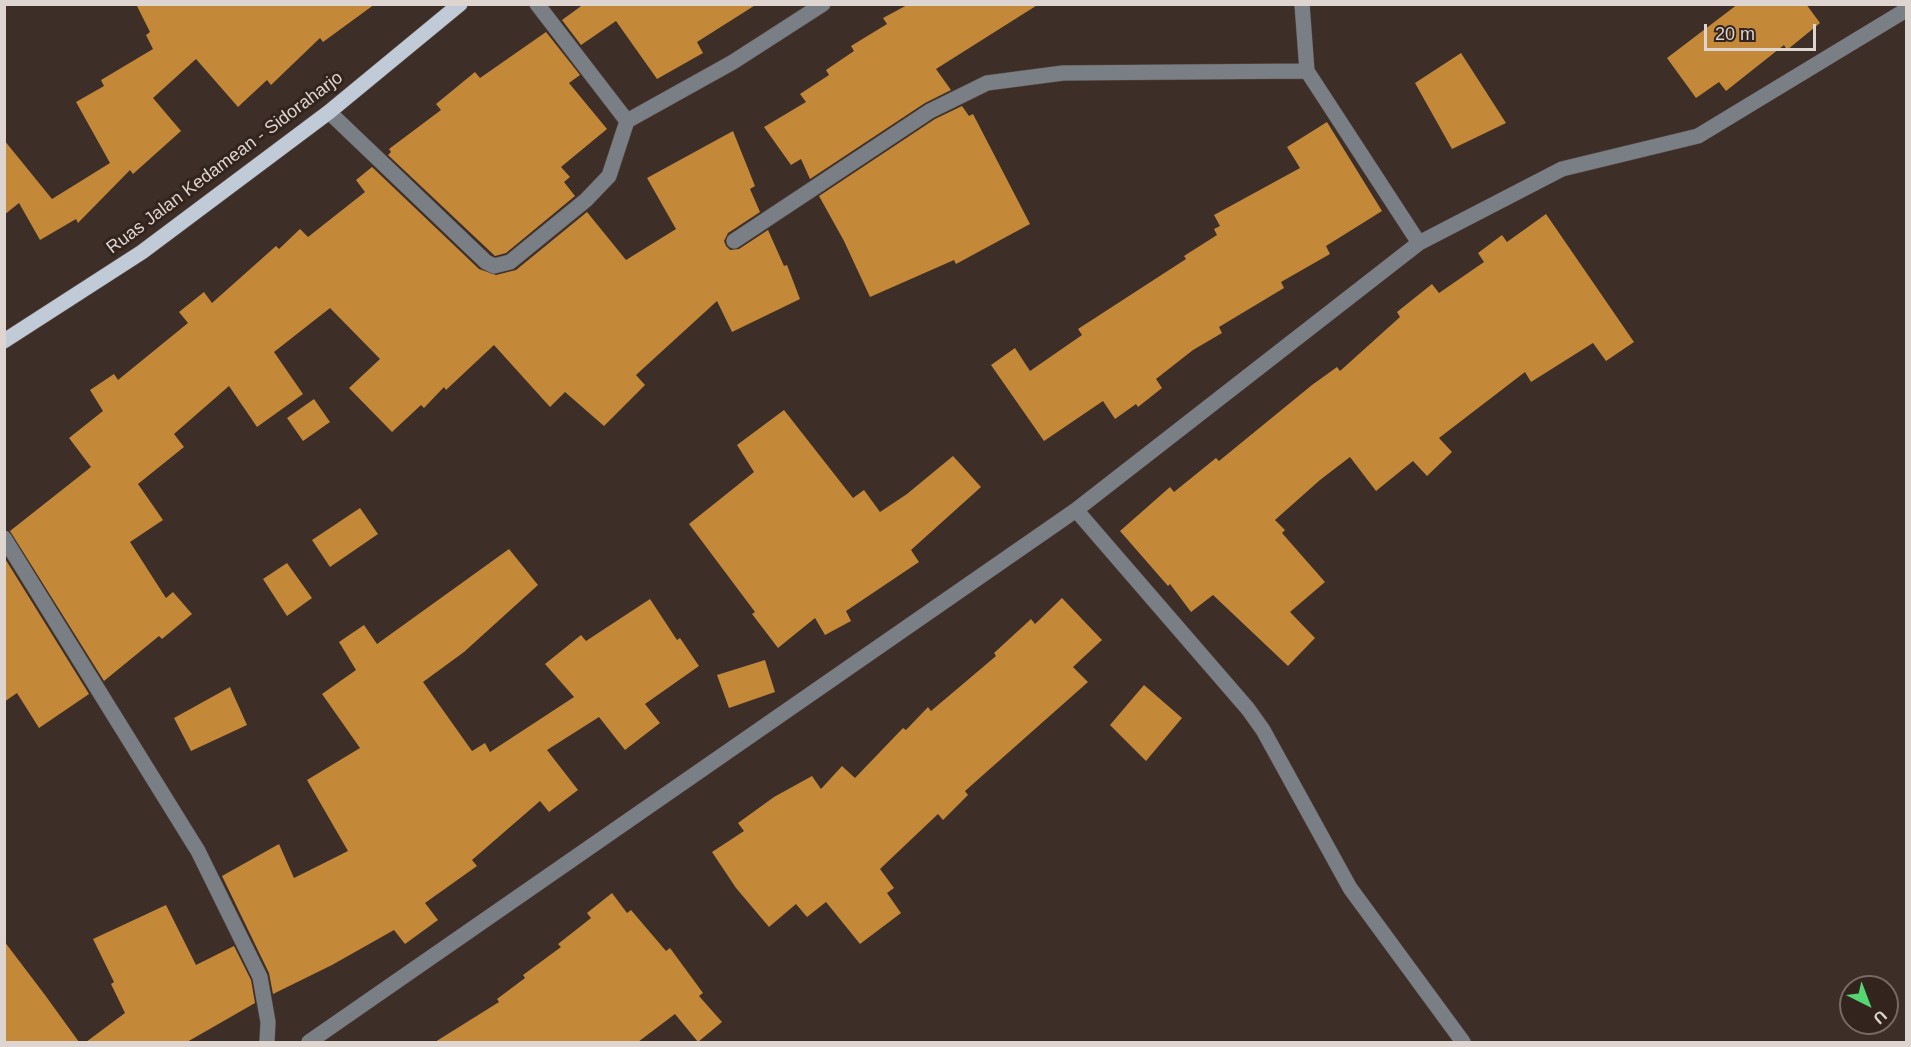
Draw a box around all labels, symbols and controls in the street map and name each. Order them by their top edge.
scale bar [1707,12,1820,50]
text: 20 m [1715,24,1755,44]
street label: Ruas Jalan Kedamean - Sidoraharjo [103,67,347,259]
north arrow [1839,975,1899,1035]
text: U [1870,1007,1890,1027]

